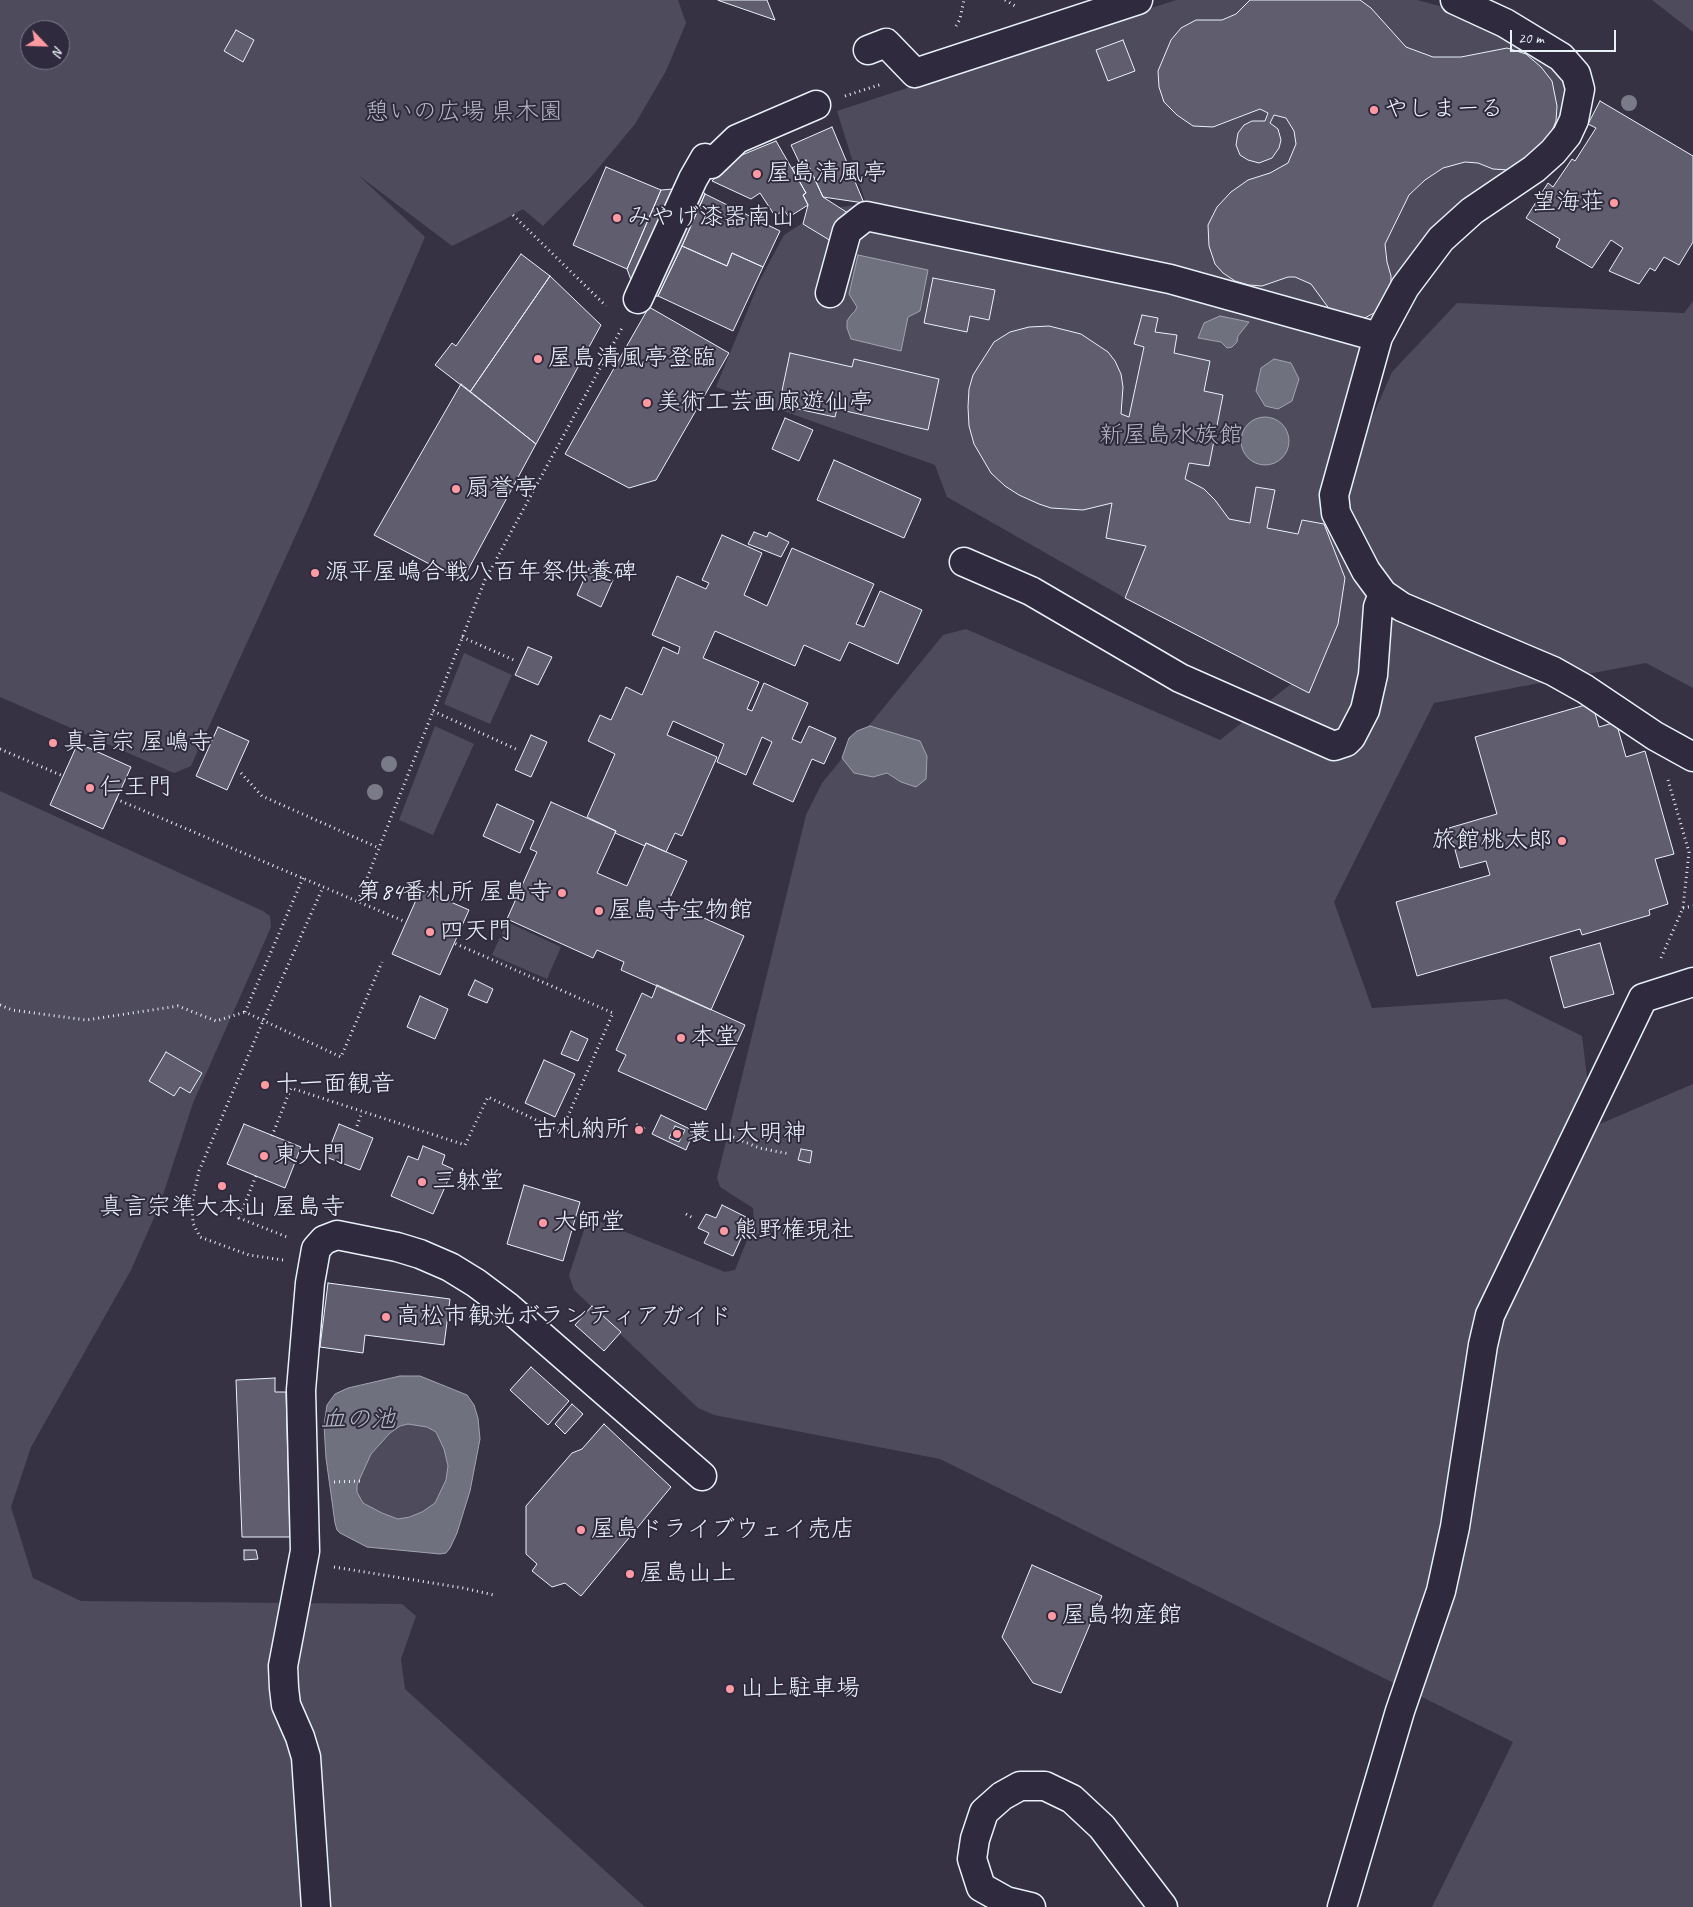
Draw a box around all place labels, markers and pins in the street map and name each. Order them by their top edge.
place label: やしまーる [1384,96,1504,124]
marker: やしまーる [1368,104,1380,116]
place label: 屋島清風亭 [767,160,887,188]
marker: 屋島清風亭 [751,168,763,180]
place label: 望海荘 [1532,189,1604,217]
marker: 望海荘 [1608,197,1620,209]
place label: みやげ漆器南山 [627,204,795,232]
marker: みやげ漆器南山 [611,212,623,224]
place label: 屋島清風亭登臨 [548,345,716,373]
marker: 屋島清風亭登臨 [532,353,544,365]
place label: 美術工芸画廊遊仙亭 [657,389,873,417]
marker: 美術工芸画廊遊仙亭 [641,397,653,409]
place label: 扇誉亭 [466,475,538,503]
marker: 扇誉亭 [450,483,462,495]
place label: 源平屋嶋合戦八百年祭供養碑 [325,559,637,587]
marker: 源平屋嶋合戦八百年祭供養碑 [309,567,321,579]
place label: 真言宗 屋嶋寺 [63,729,213,757]
marker: 真言宗 屋嶋寺 [47,737,59,749]
place label: 仁王門 [100,774,172,802]
marker: 仁王門 [84,782,96,794]
place label: 旅館桃太郎 [1432,827,1552,855]
marker: 旅館桃太郎 [1556,835,1568,847]
place label: 第84番札所 屋島寺 [357,879,552,907]
marker: 第84番札所 屋島寺 [556,887,568,899]
place label: 屋島寺宝物館 [609,897,753,925]
marker: 屋島寺宝物館 [593,905,605,917]
place label: 四天門 [440,918,512,946]
marker: 四天門 [424,926,436,938]
place label: 本堂 [691,1024,739,1052]
marker: 本堂 [675,1032,687,1044]
place label: 十一面観音 [275,1071,395,1099]
marker: 十一面観音 [259,1079,271,1091]
place label: 古札納所 [533,1116,629,1144]
place label: 蓑山大明神 [687,1120,807,1148]
marker: 古札納所 [633,1124,645,1136]
marker: 蓑山大明神 [671,1128,683,1140]
place label: 東大門 [274,1142,346,1170]
marker: 東大門 [258,1150,270,1162]
place label: 三躰堂 [432,1168,504,1196]
marker: 三躰堂 [416,1176,428,1188]
marker: 真言宗準大本山 屋島寺 [216,1180,228,1192]
place label: 真言宗準大本山 屋島寺 [99,1194,345,1222]
place label: 大師堂 [553,1209,625,1237]
marker: 大師堂 [537,1217,549,1229]
place label: 熊野権現社 [734,1217,854,1245]
marker: 熊野権現社 [718,1225,730,1237]
place label: 高松市観光ボランティアガイド [396,1303,732,1331]
marker: 高松市観光ボランティアガイド [380,1311,392,1323]
place label: 屋島ドライブウェイ売店 [591,1516,855,1544]
marker: 屋島ドライブウェイ売店 [575,1524,587,1536]
place label: 屋島山上 [640,1560,736,1588]
marker: 屋島山上 [624,1568,636,1580]
place label: 屋島物産館 [1062,1602,1182,1630]
marker: 屋島物産館 [1046,1610,1058,1622]
place label: 山上駐車場 [740,1675,860,1703]
marker: 山上駐車場 [724,1683,736,1695]

